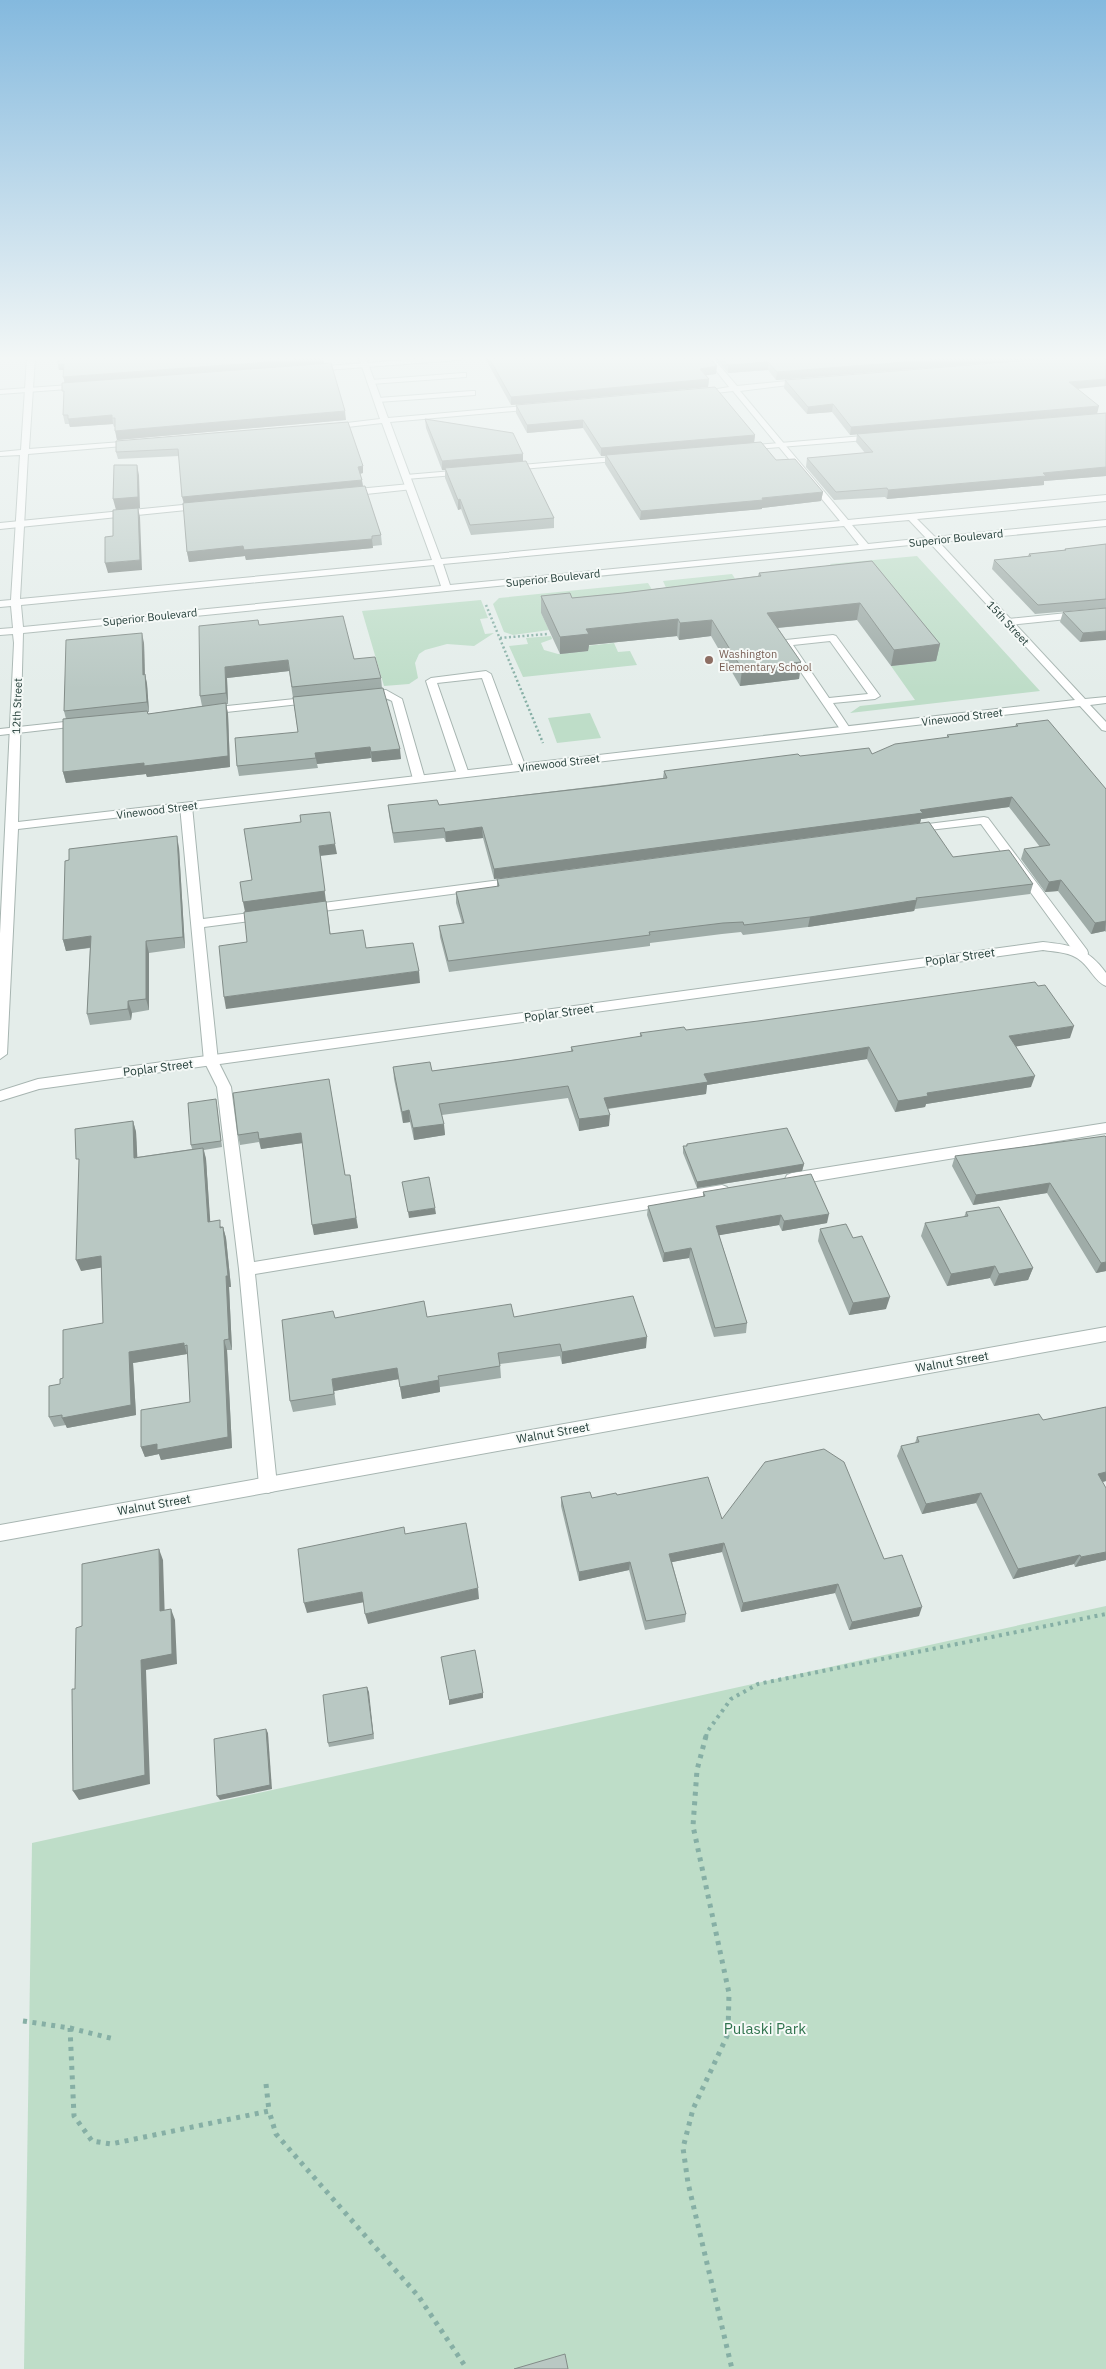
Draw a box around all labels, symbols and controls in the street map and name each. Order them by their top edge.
street label: Superior Boulevard [908,526,1004,550]
street label: Superior Boulevard [505,566,601,590]
street label: 15th Street [984,598,1032,648]
street label: Superior Boulevard [102,605,198,629]
place label: Washington Elementary School [719,647,812,674]
marker: Washington Elementary School [703,654,715,666]
street label: 12th Street [9,678,25,734]
street label: Vinewood Street [921,705,1003,729]
street label: Vinewood Street [518,751,600,775]
street label: Vinewood Street [116,798,198,822]
street label: Poplar Street [924,944,996,969]
street label: Poplar Street [523,1000,595,1025]
street label: Poplar Street [122,1056,194,1079]
street label: Walnut Street [914,1348,990,1375]
street label: Walnut Street [515,1419,591,1446]
street label: Walnut Street [116,1491,192,1518]
park label: Pulaski Park [724,2019,806,2038]

